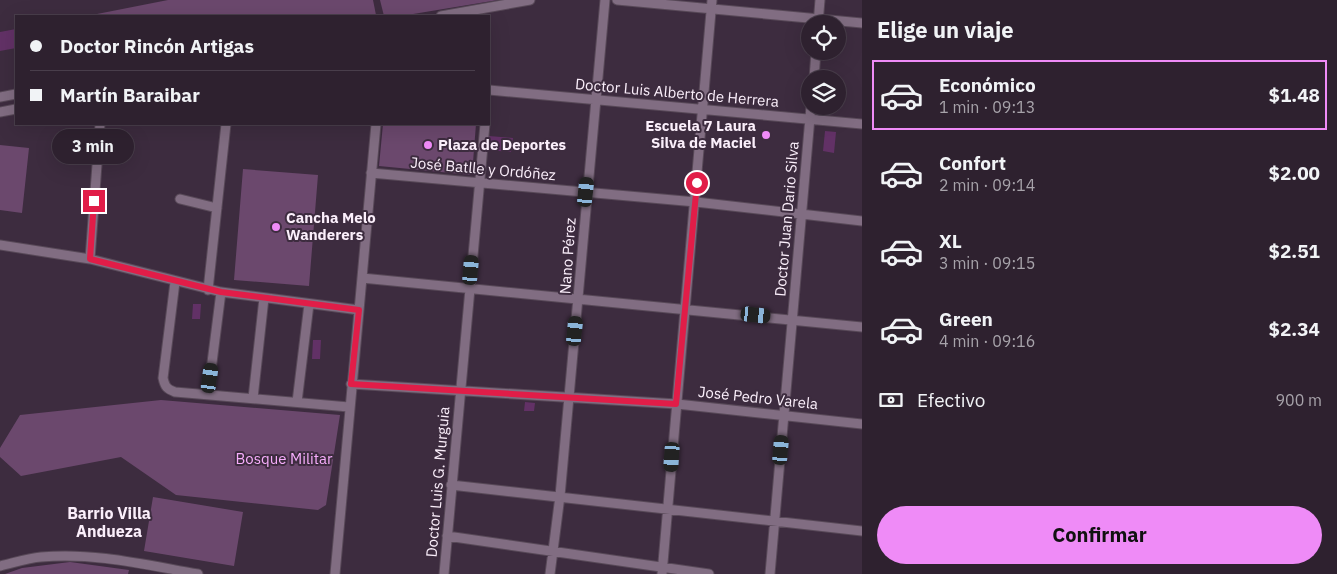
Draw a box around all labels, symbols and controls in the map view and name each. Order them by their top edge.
map controls [801,15,846,115]
button: locate [801,15,846,60]
text: Elige un viaje [877,15,1014,44]
text: Doctor Rincón Artigas [60,34,254,58]
button: layers [801,70,846,115]
icon: car [879,73,924,118]
text: Económico [939,73,1036,97]
street label: Doctor Luis Alberto de Herrera [574,74,780,111]
text: Martín Baraibar [60,83,200,107]
text: $1.48 [1268,83,1320,107]
text: 1 min · 09:13 [939,97,1035,117]
place label: Escuela 7 Laura Silva de Maciel [645,116,756,152]
callout: 3 min [53,128,135,164]
marker: Escuela 7 Laura Silva de Maciel [760,129,772,141]
place label: Plaza de Deportes [438,135,567,154]
text: 3 min [72,136,114,156]
marker: Plaza de Deportes [422,139,434,151]
street label: Doctor Juan Dario Silva [770,141,803,297]
icon: car [879,151,924,196]
text: Confort [939,151,1006,175]
street label: José Batlle y Ordóñez [410,153,557,184]
text: $2.00 [1268,161,1320,185]
route start [686,172,708,194]
text: 2 min · 09:14 [939,175,1035,195]
car [576,176,595,208]
route end [83,190,105,212]
place label: Cancha Melo Wanderers [286,208,376,244]
street label: Nano Pérez [555,217,580,295]
marker: Cancha Melo Wanderers [270,221,282,233]
icon: car [879,229,924,274]
text: XL [939,229,962,253]
text: $2.51 [1268,239,1320,263]
text: 3 min · 09:15 [939,253,1035,273]
car [462,254,479,286]
car [740,306,771,324]
icon: car [879,307,924,352]
text: Green [939,307,993,331]
car [565,315,584,347]
text: $2.34 [1268,317,1320,341]
text: 4 min · 09:16 [939,331,1035,351]
car [200,362,219,394]
street label: José Pedro Varela [697,382,819,413]
icon: cash [877,386,905,414]
text: Efectivo [917,388,985,412]
text: 900 m [1275,390,1322,410]
street label: Doctor Luis G. Murguia [421,406,454,558]
car [772,434,789,466]
car [663,442,680,472]
park label: Bosque Militar [235,449,333,468]
district label: Barrio Villa Andueza [67,503,151,541]
button: Confirmar [877,506,1322,564]

